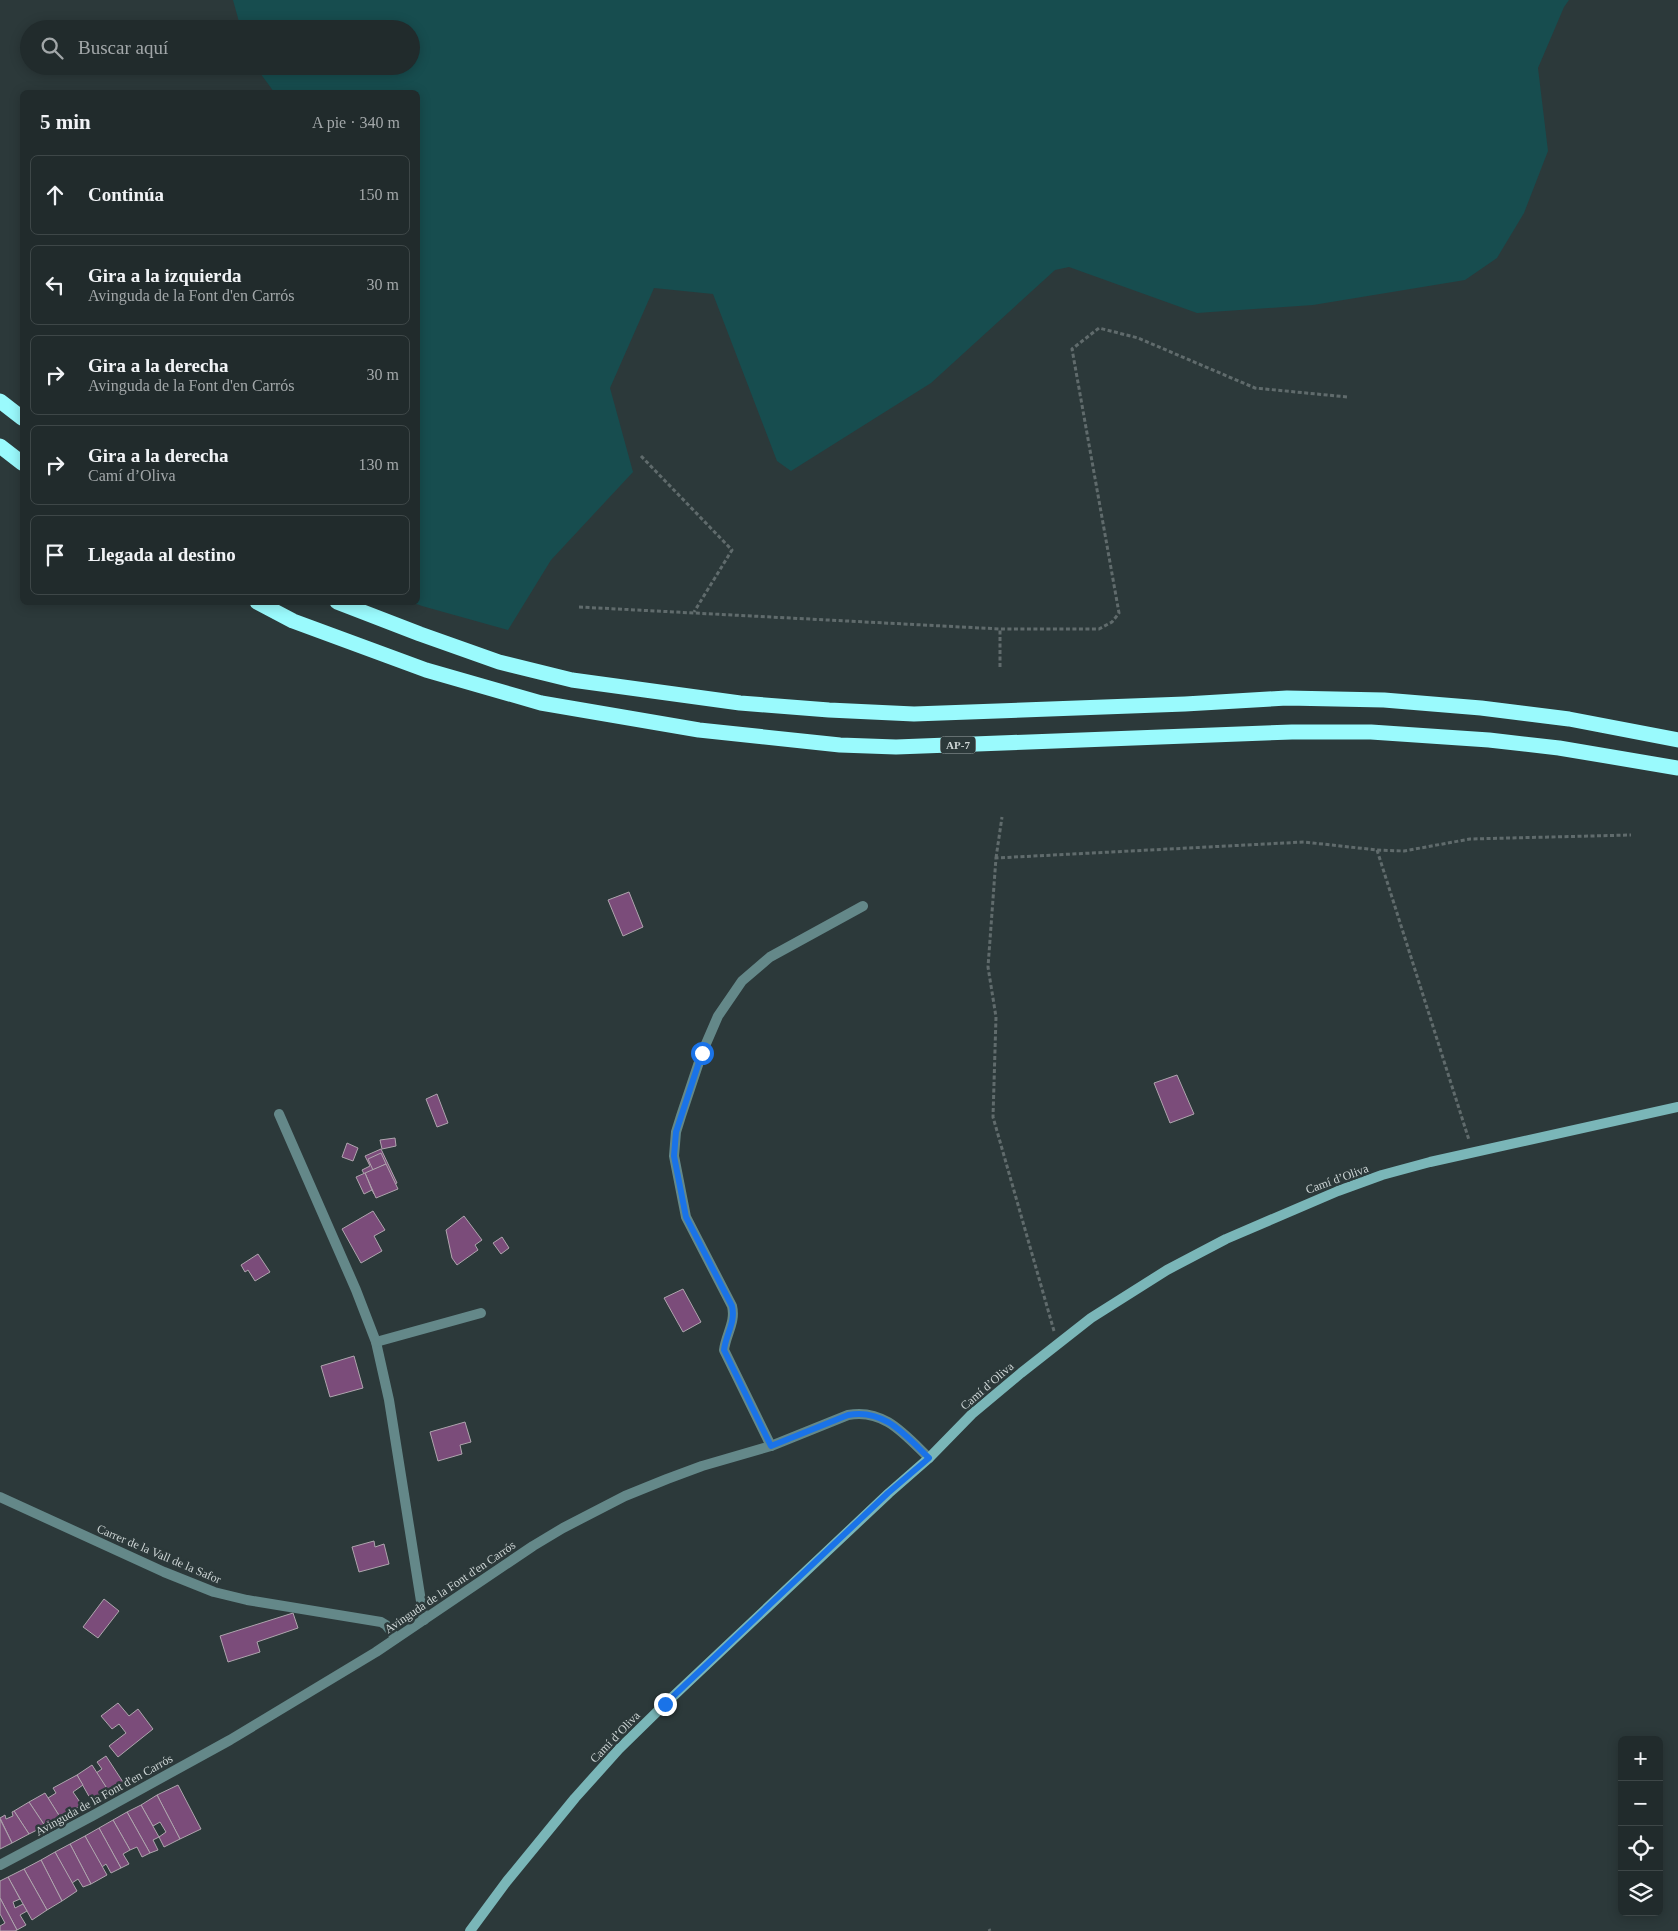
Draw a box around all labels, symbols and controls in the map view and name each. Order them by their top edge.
search box [20,20,420,75]
icon: search [38,34,66,62]
text: Buscar aquí [78,37,168,58]
text: 5 min [40,110,91,134]
text: A pie · 340 m [312,114,400,131]
icon: ahead [41,181,69,209]
text: Continúa [88,184,164,205]
text: 150 m [359,186,399,203]
text: Gira a la izquierda [88,265,242,286]
icon: left [41,271,69,299]
text: 30 m [367,276,399,293]
text: Avinguda de la Font d'en Carrós [88,287,295,304]
text: Gira a la derecha [88,355,229,376]
icon: right [41,361,69,389]
text: 30 m [367,366,399,383]
text: Avinguda de la Font d'en Carrós [88,377,295,394]
text: Gira a la derecha [88,445,229,466]
icon: right [41,451,69,479]
text: 130 m [359,456,399,473]
text: Camí d’Oliva [88,467,176,484]
icon: arrive [41,541,69,569]
text: Llegada al destino [88,544,236,565]
road number: AP-7 [940,736,976,754]
route start [691,1042,714,1065]
street label: Camí d’Oliva [1304,1161,1371,1197]
street label: Camí d’Oliva [958,1359,1017,1413]
street label: Carrer de la Vall de la Safor [95,1521,223,1587]
street label: Avinguda de la Font d'en Carrós [382,1538,518,1636]
route end [654,1693,677,1716]
street label: Camí d’Oliva [587,1708,643,1765]
map controls [1618,1736,1663,1916]
button: + [1618,1736,1663,1781]
street label: Avinguda de la Font d'en Carrós [33,1751,175,1839]
button: − [1618,1781,1663,1826]
button: locate [1618,1826,1663,1871]
button: layers [1618,1871,1663,1916]

